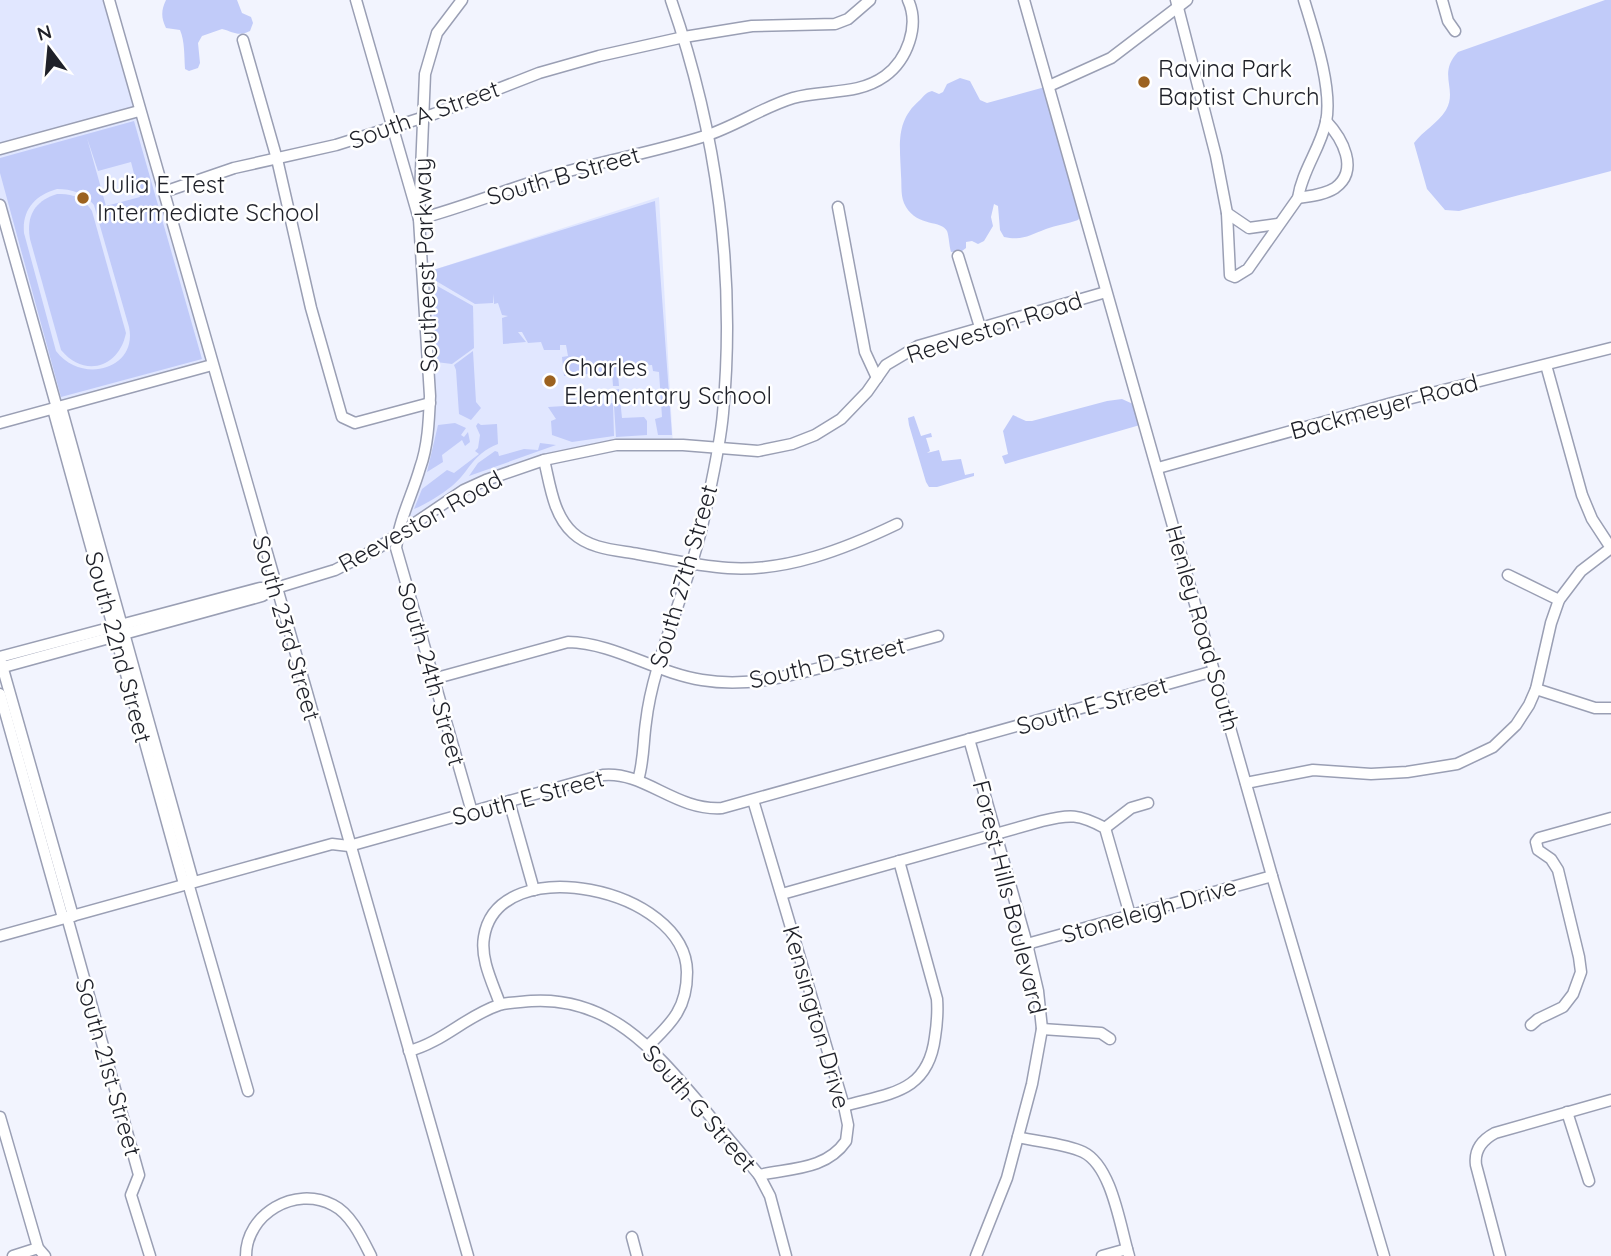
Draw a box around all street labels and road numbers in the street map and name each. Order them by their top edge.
street label: South A Street [345,73,503,155]
street label: South B Street [483,139,643,211]
street label: Southeast Parkway [406,157,444,373]
street label: Reeveston Road [902,284,1086,370]
street label: Backmeyer Road [1287,367,1481,445]
street label: Reeveston Road [333,464,507,578]
street label: South 27th Street [643,481,723,671]
street label: Henley Road South [1159,521,1247,735]
street label: South 23rd Street [246,532,328,724]
street label: South 22nd Street [79,548,159,746]
street label: South 24th Street [391,579,473,769]
street label: South D Street [746,629,908,695]
street label: South E Street [1013,669,1171,741]
street label: South E Street [449,762,607,832]
street label: Forest Hills Boulevard [966,777,1054,1017]
street label: Stoneleigh Drive [1058,871,1240,949]
street label: Kensington Drive [777,922,857,1112]
street label: South 21st Street [69,975,149,1159]
street label: South G Street [637,1038,763,1178]

